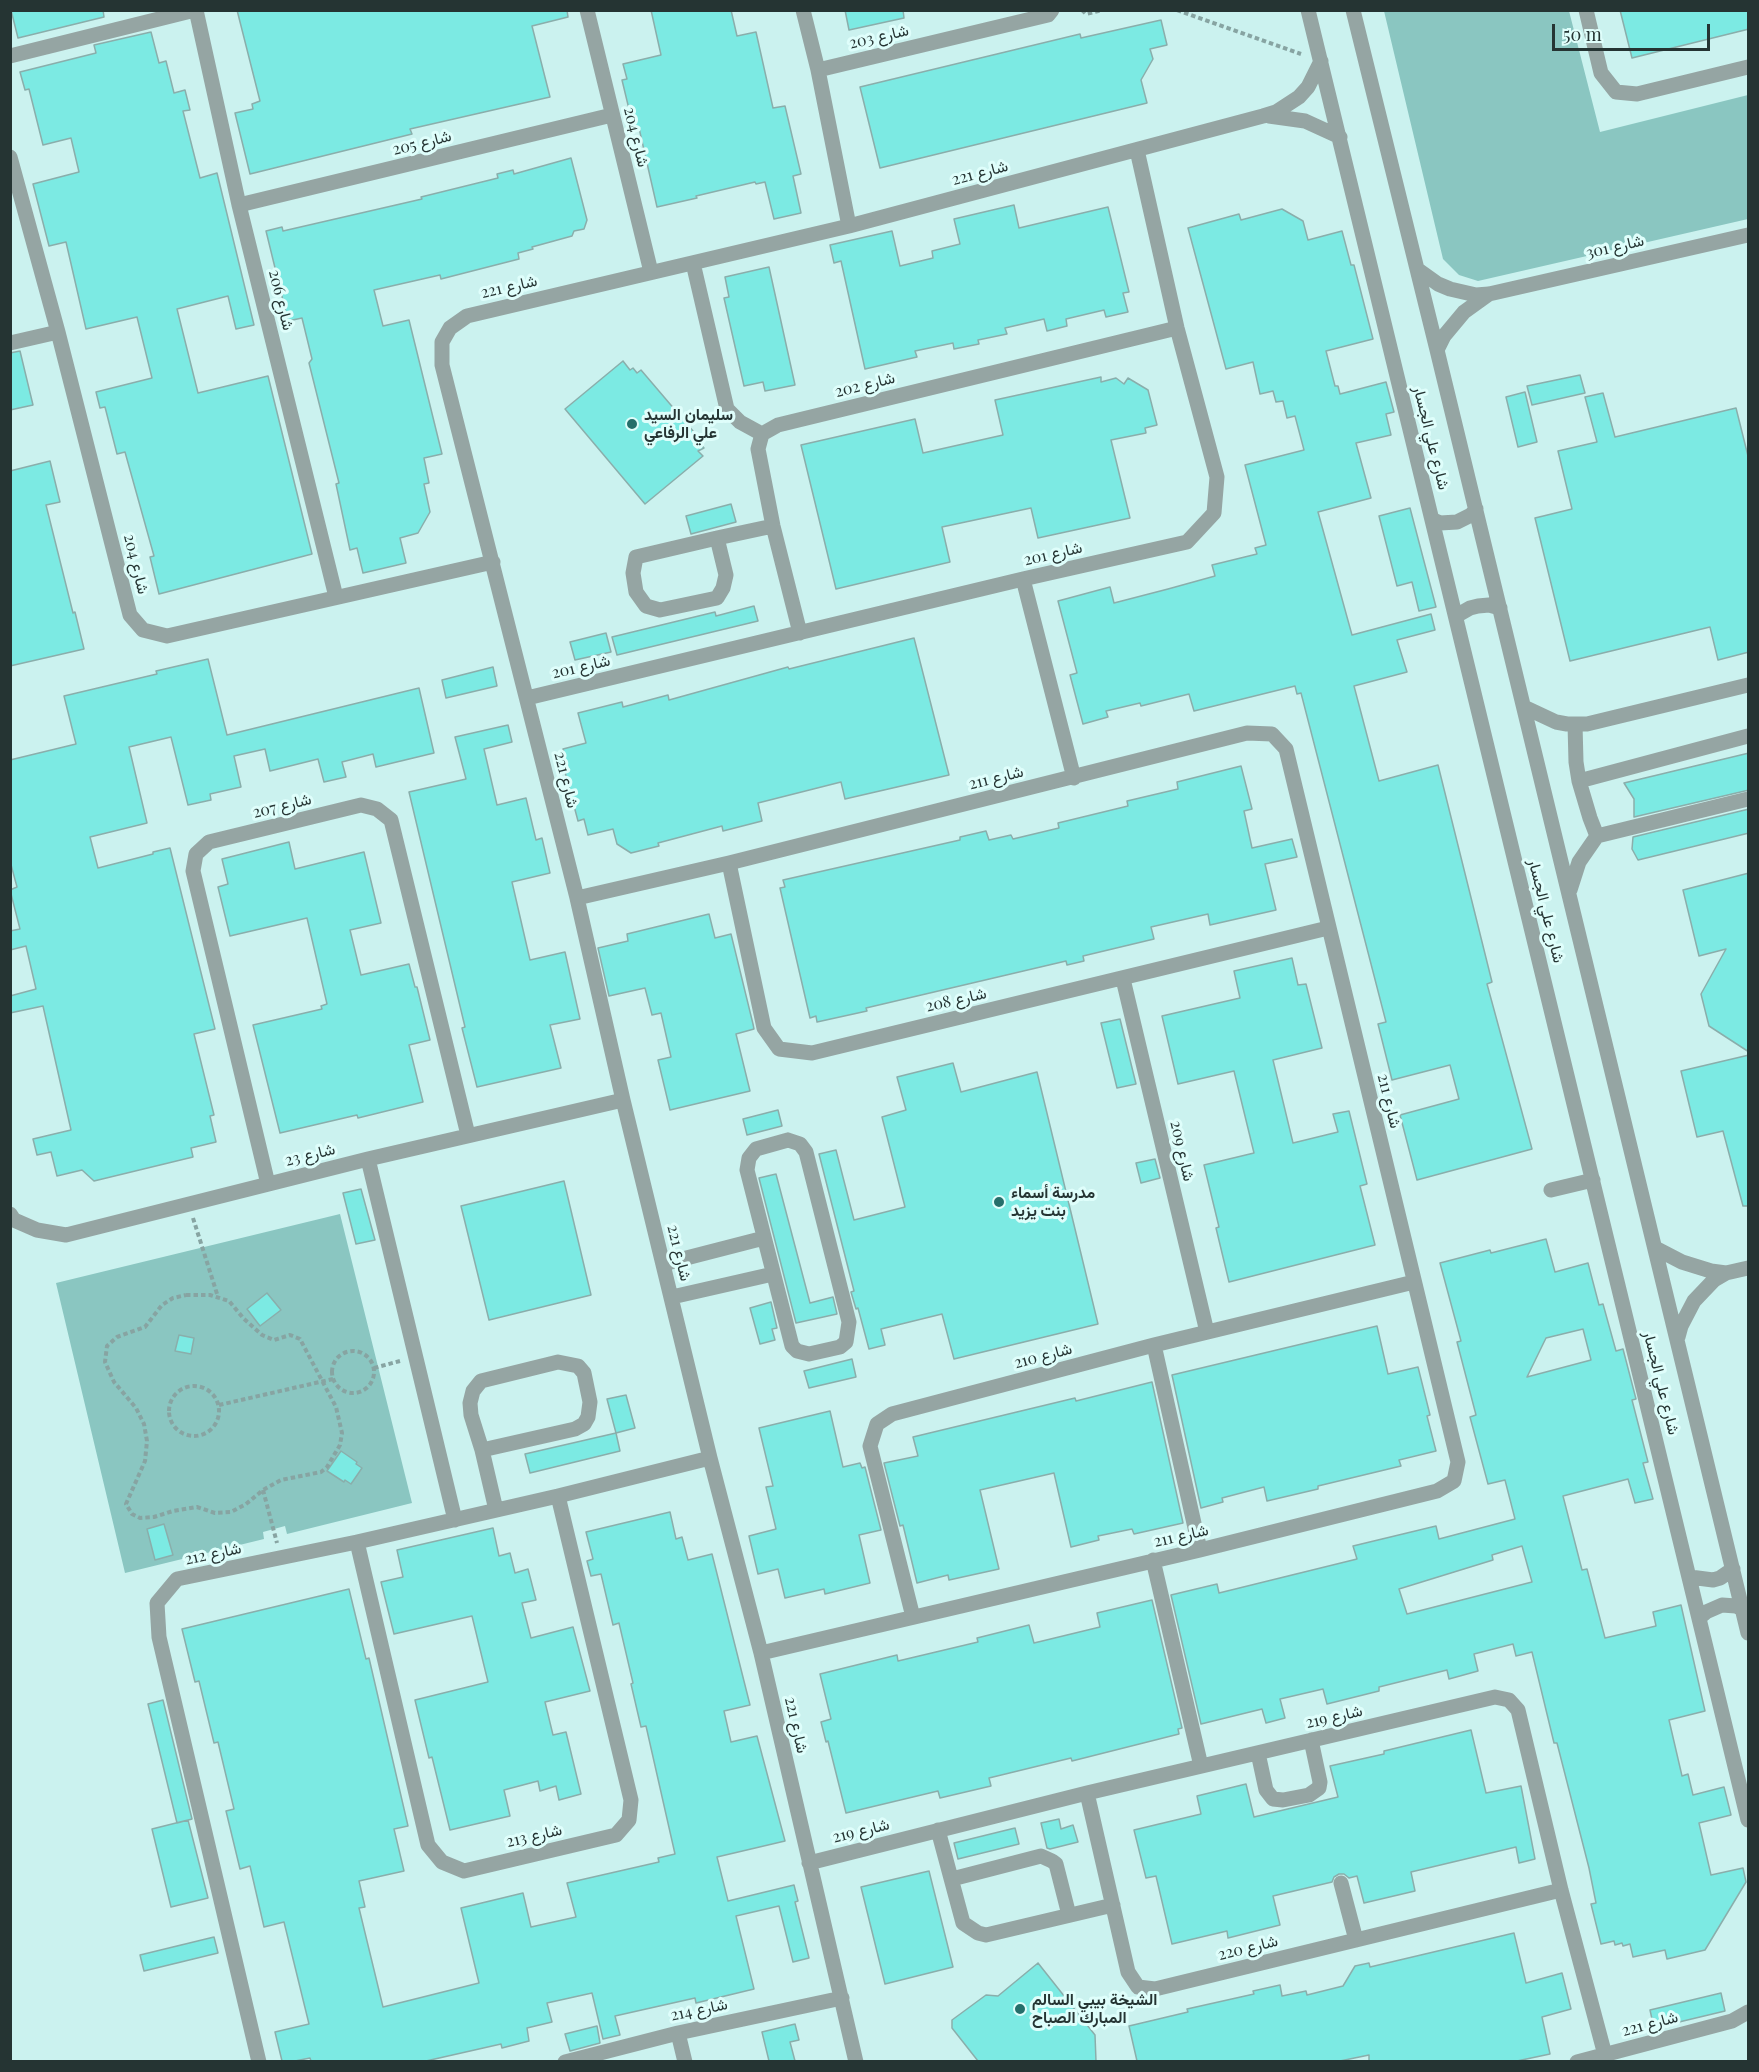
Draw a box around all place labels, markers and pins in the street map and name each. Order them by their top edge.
place label: سليمان السيد علي الرفاعي [644,405,733,443]
marker: سليمان السيد علي الرفاعي [625,417,639,431]
place label: مدرسة أسماء بنت يزيد [1011,1183,1095,1221]
marker: مدرسة أسماء بنت يزيد [992,1195,1006,1209]
place label: الشيخة بيبي السالم المبارك الصباح [1032,1990,1157,2028]
marker: الشيخة بيبي السالم المبارك الصباح [1013,2002,1027,2016]

